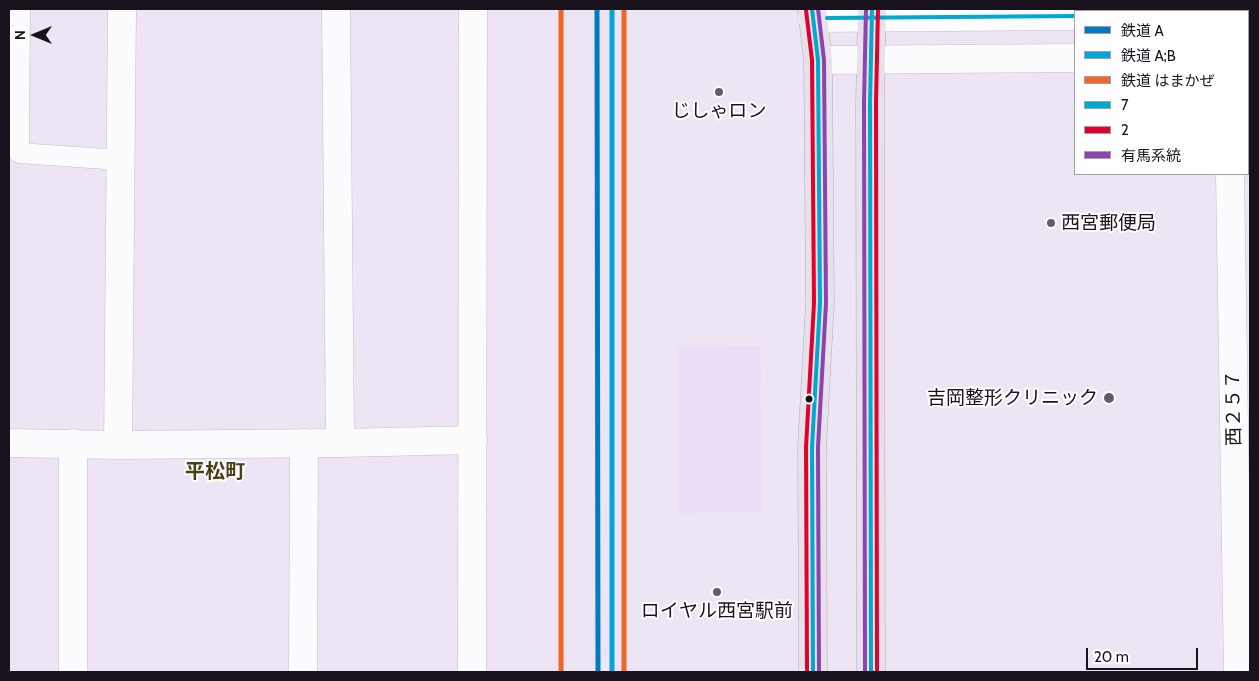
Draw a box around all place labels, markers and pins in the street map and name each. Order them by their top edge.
marker: じしゃロン [713,86,725,98]
place label: じしゃロン [672,100,766,122]
place label: 西宮郵便局 [1061,212,1156,234]
marker: 西宮郵便局 [1045,217,1057,229]
place label: 吉岡整形クリニック [927,387,1098,409]
marker: 吉岡整形クリニック [1102,391,1116,405]
unlabelled marker [804,394,814,404]
marker: ロイヤル西宮駅前 [711,586,723,598]
place label: ロイヤル西宮駅前 [641,600,793,622]

